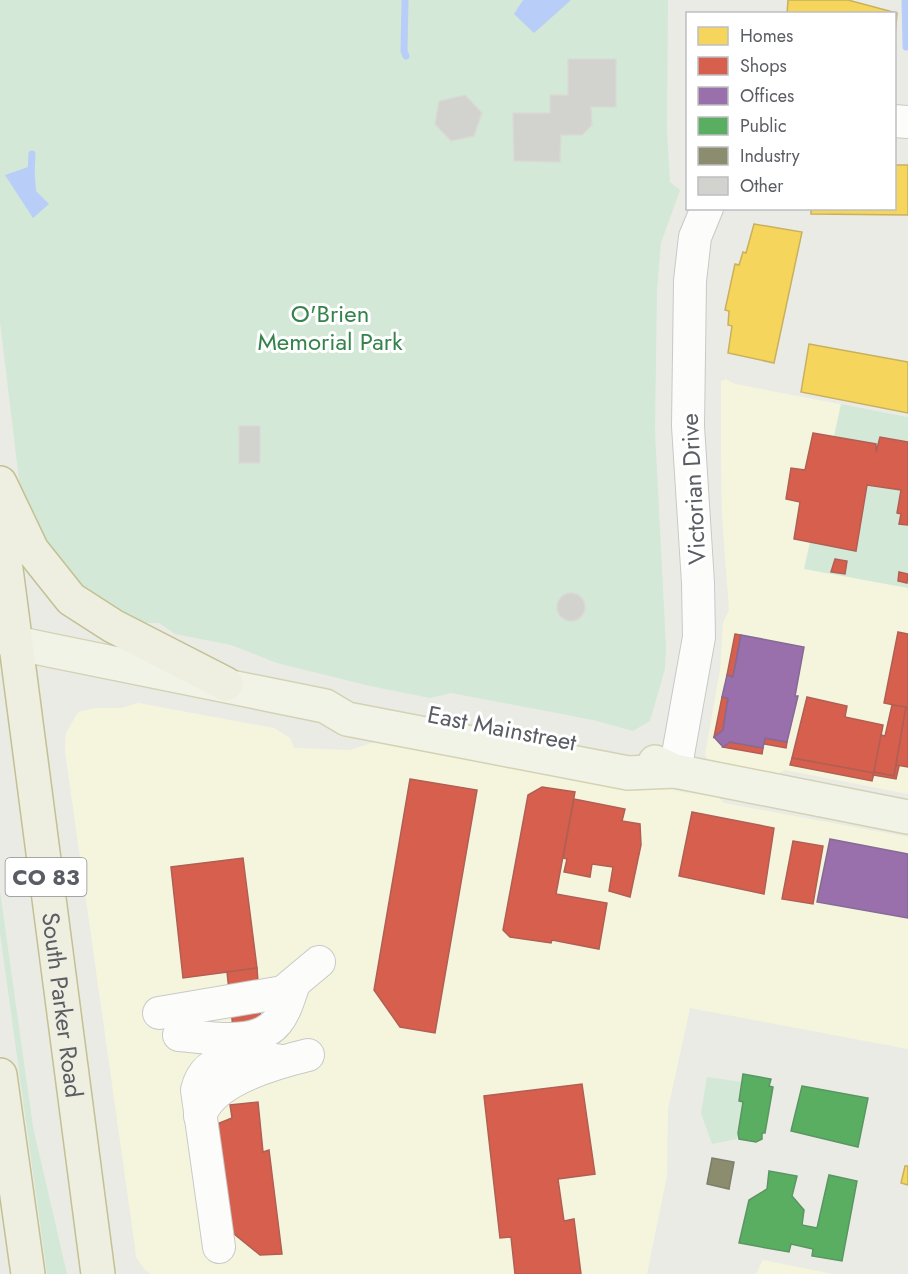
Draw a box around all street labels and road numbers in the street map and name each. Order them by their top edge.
street label: Victorian Drive [672,412,714,566]
street label: East Mainstreet [425,696,580,760]
road number: CO 83 [6,858,86,896]
street label: South Parker Road [33,910,92,1100]

